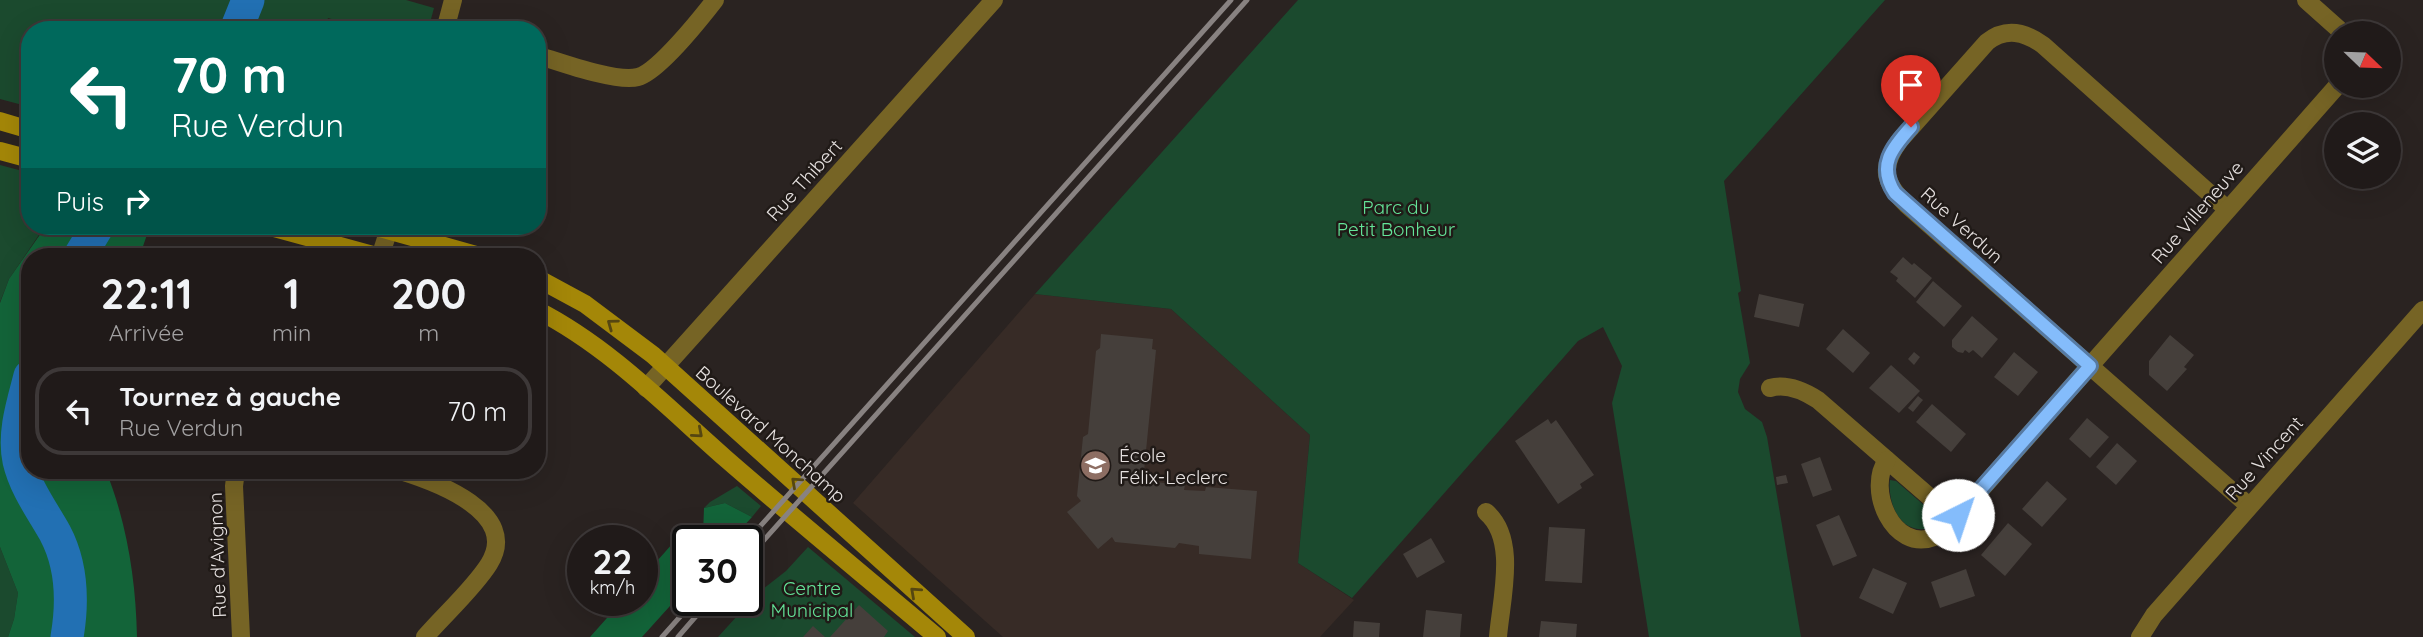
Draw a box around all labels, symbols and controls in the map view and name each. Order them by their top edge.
north arrow [2324,21,2401,98]
map controls [2324,21,2401,189]
text: 70 m [171,44,287,105]
icon: left [56,49,147,140]
pin [1881,55,1941,127]
icon: arrive [1892,66,1930,104]
text: Rue Verdun [171,105,344,145]
button: layers [2324,112,2401,189]
street label: Rue Thibert [761,134,847,226]
street label: Rue Villeneuve [2146,156,2248,268]
icon: right [118,182,156,220]
street label: Rue Verdun [1916,182,2008,268]
text: Puis [56,185,104,218]
park label: Parc du Petit Bonheur [1337,195,1456,241]
text: 22:11 [101,267,193,320]
text: 1 [284,267,300,320]
text: 200 [391,267,466,320]
text: Arrivée [109,318,184,347]
text: min [272,318,311,347]
text: m [418,318,439,347]
one-way arrow [607,320,620,332]
street label: Boulevard Monchamp [691,360,851,508]
text: Tournez à gauche [119,380,341,413]
icon: left [60,392,98,430]
text: 70 m [447,395,507,428]
street label: Rue Vincent [2220,411,2308,505]
text: Rue Verdun [119,413,243,442]
one-way arrow [689,425,702,437]
place label: École Félix-Leclerc [1119,443,1228,489]
school or university icon: École Félix-Leclerc [1079,449,1113,483]
one-way arrow [791,478,804,490]
position arrow [1921,478,1995,552]
street label: Rue d'Avignon [203,492,231,618]
speed limit sign: 30 [672,525,763,616]
text: 22 [593,539,632,583]
text: km/h [590,576,635,599]
park label: Centre Municipal [771,576,853,622]
one-way arrow [910,588,923,600]

